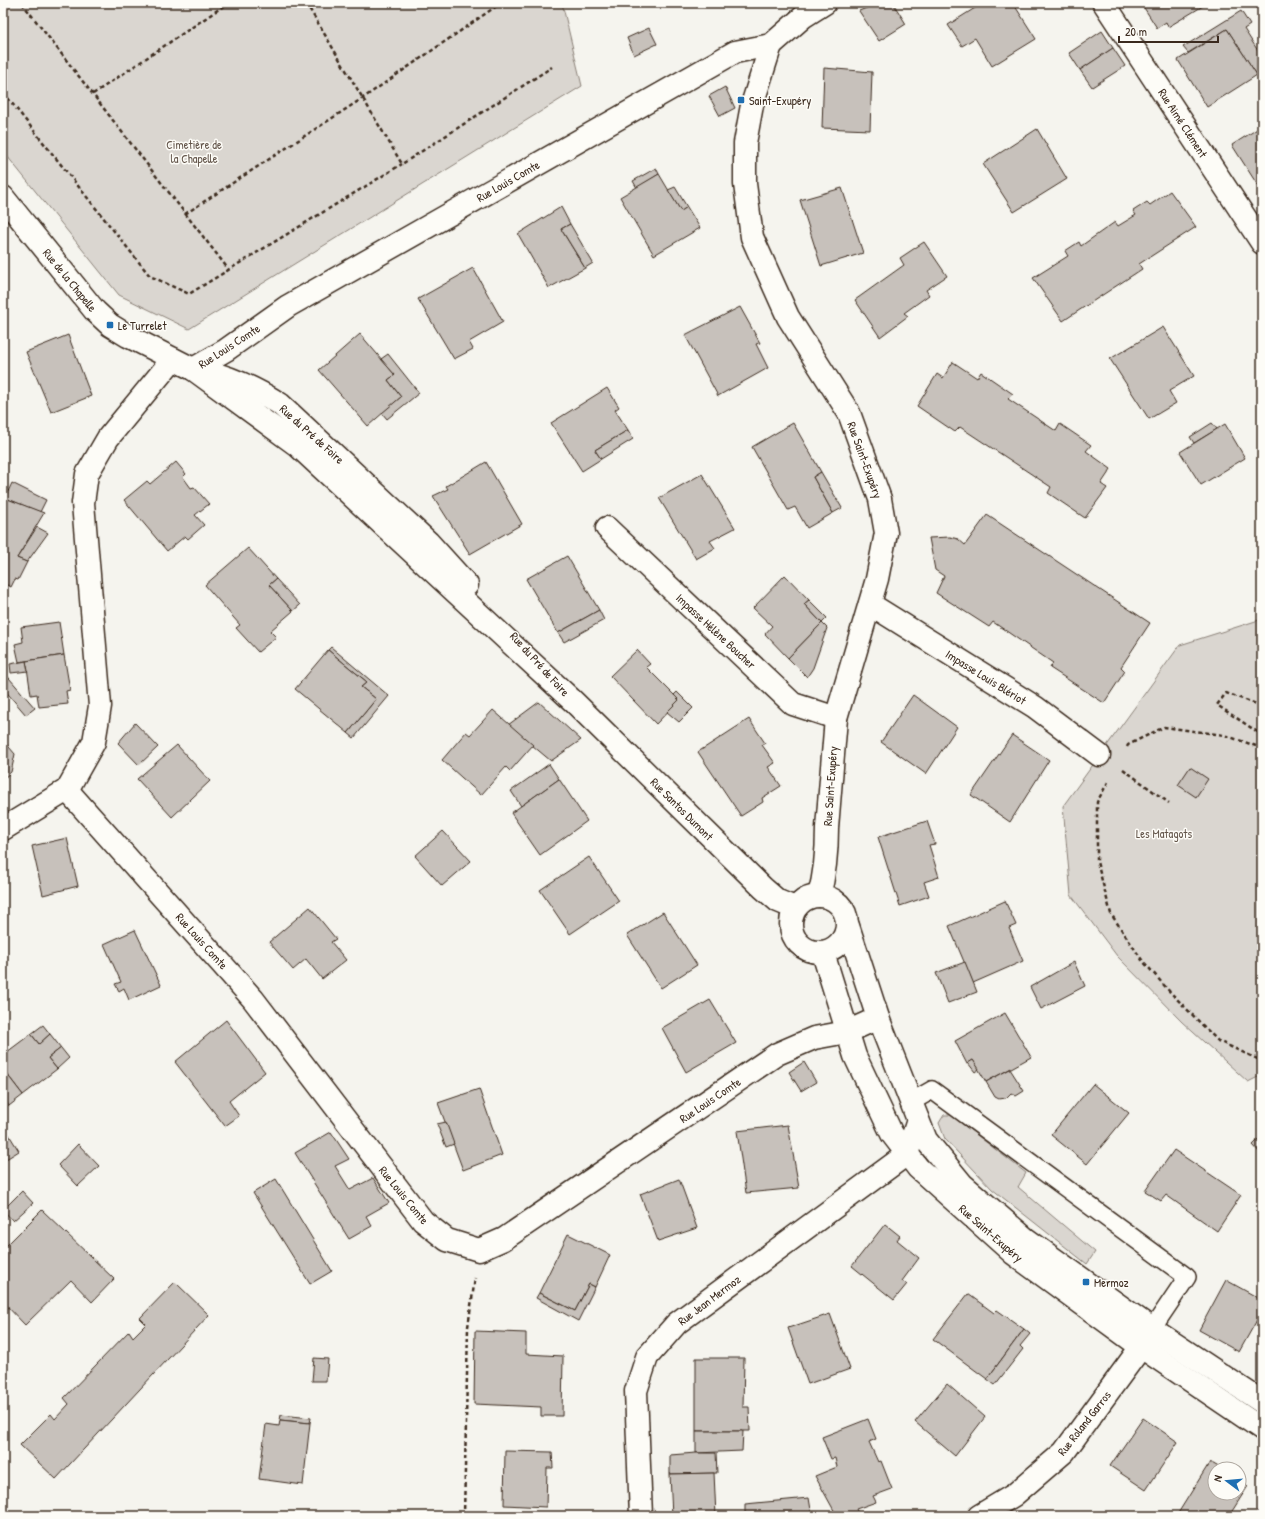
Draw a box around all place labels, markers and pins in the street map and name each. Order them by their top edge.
place label: Saint-Exupéry [749,92,811,109]
marker: Saint-Exupéry [736,95,746,105]
place label: Le Turrelet [118,317,167,334]
marker: Le Turrelet [105,320,115,330]
place label: Mermoz [1094,1274,1129,1291]
marker: Mermoz [1081,1277,1091,1287]

